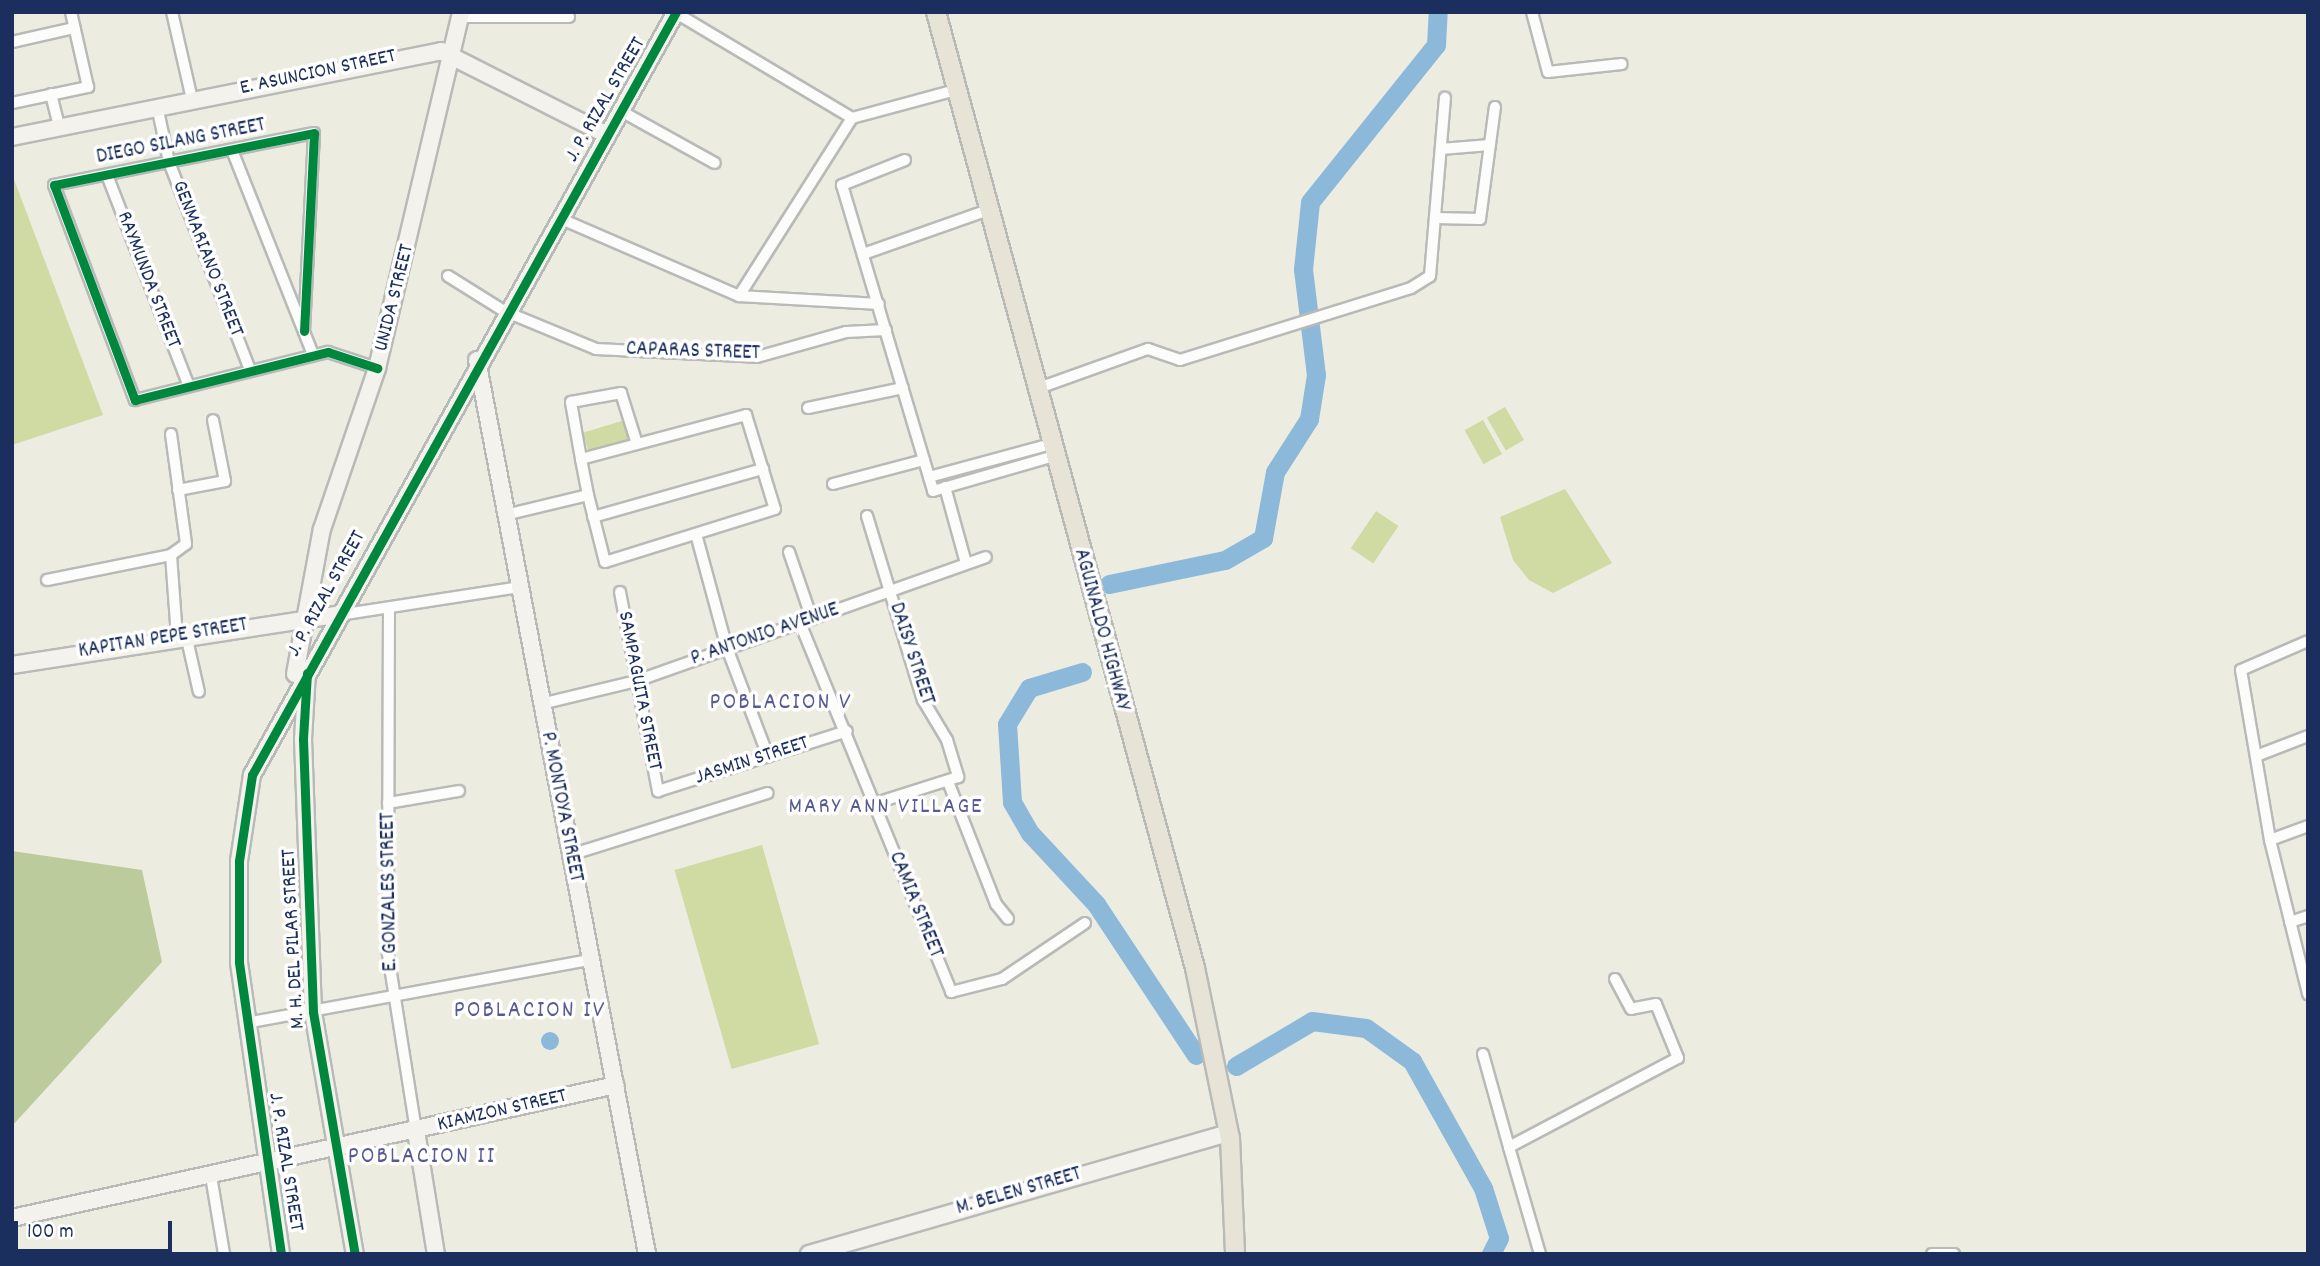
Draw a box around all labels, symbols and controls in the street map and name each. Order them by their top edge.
street label: J. P. RIZAL STREET [560,33,652,167]
street label: E. ASUNCION STREET [238,44,398,102]
street label: DIEGO SILANG STREET [95,113,267,171]
street label: GENMARIANO STREET [166,177,248,341]
street label: RAYMUNDA STREET [110,208,186,352]
street label: UNIDA STREET [370,242,420,354]
street label: CAPARAS STREET [626,337,760,367]
street label: J. P. RIZAL STREET [282,527,372,661]
street label: AGUINALDO HIGHWAY [1067,546,1135,714]
street label: P. ANTONIO AVENUE [688,598,842,672]
street label: DAISY STREET [883,600,939,708]
street label: SAMPAGUITA STREET [611,609,667,773]
street label: KAPITAN PEPE STREET [77,613,249,665]
district label: POBLACION V [711,690,851,718]
street label: P. MONTOYA STREET [534,730,588,884]
street label: JASMIN STREET [692,731,812,791]
district label: MARY ANN VILLAGE [790,794,982,822]
street label: E. GONZALES STREET [376,812,404,972]
street label: CAMIA STREET [882,848,948,962]
street label: M. H. DEL PILAR STREET [277,849,311,1029]
district label: POBLACION IV [455,998,605,1026]
street label: KIAMZON STREET [435,1084,569,1138]
street label: J. P. RIZAL STREET [262,1091,308,1233]
district label: POBLACION II [349,1144,495,1172]
street label: M. BELEN STREET [954,1162,1084,1222]
scale bar [18,1206,175,1250]
text: 100 m [27,1218,74,1248]

